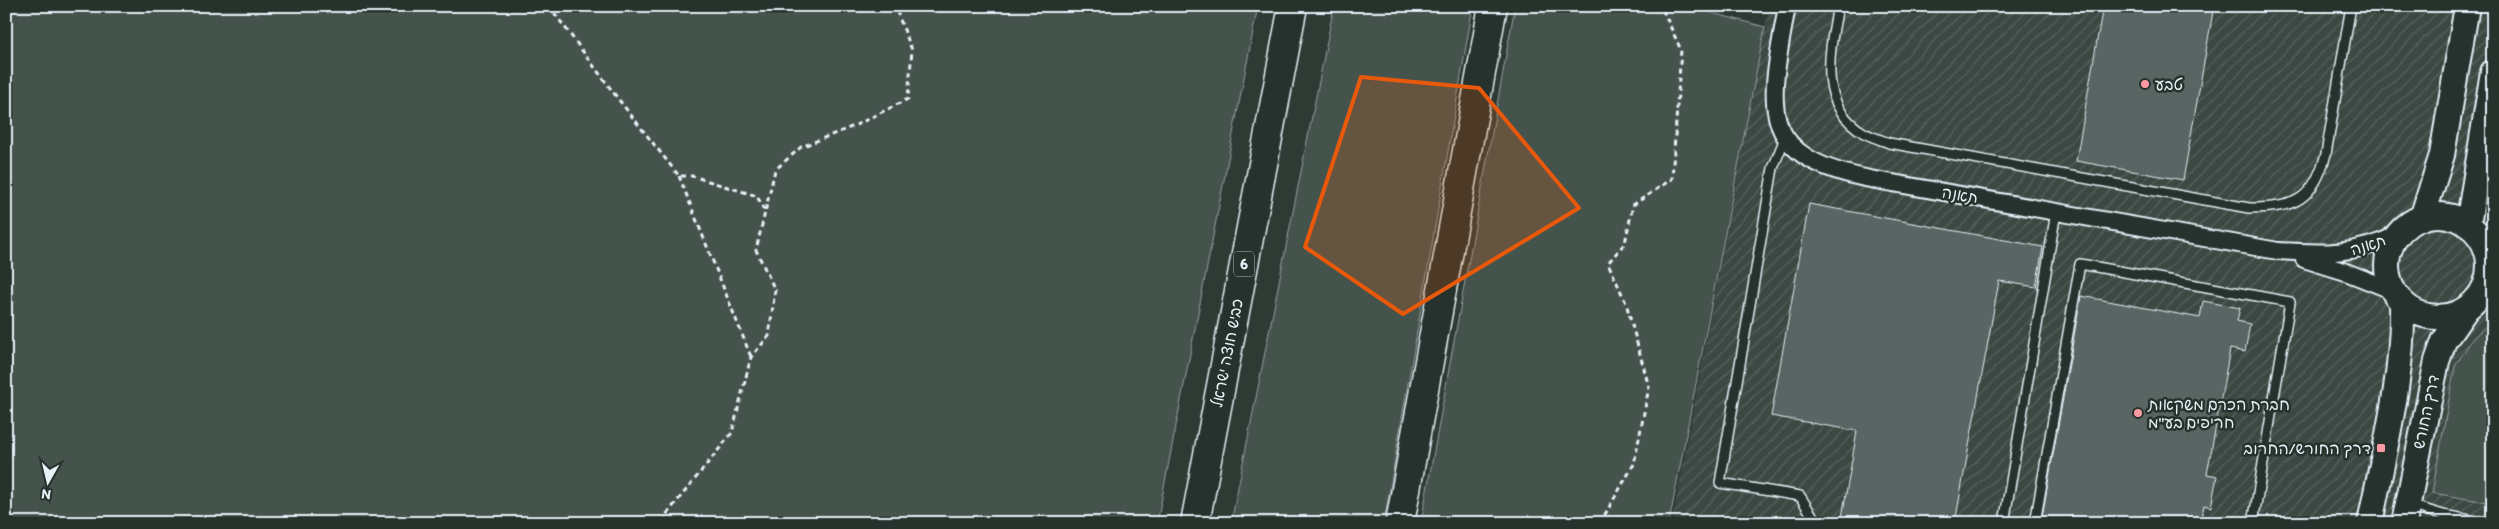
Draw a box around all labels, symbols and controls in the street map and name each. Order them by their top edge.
place label: טבע [2155,75,2183,94]
marker: טבע [2139,78,2151,90]
street label: תאנה [1940,182,1980,208]
street label: תאנה [2348,231,2388,259]
road number: 6 [1234,252,1254,276]
street label: כביש חוצה ישראל [1207,297,1247,409]
street label: דרך החורש [2409,373,2443,451]
place label: חברת הכרם משקאות חריפים בע"מ [2147,395,2290,432]
marker: חברת הכרם משקאות חריפים בע"מ [2132,407,2144,419]
place label: דרך החורש/החרוב [2244,439,2371,458]
marker: דרך החורש/החרוב [2375,442,2387,454]
north arrow [22,456,72,506]
text: N [40,485,52,503]

